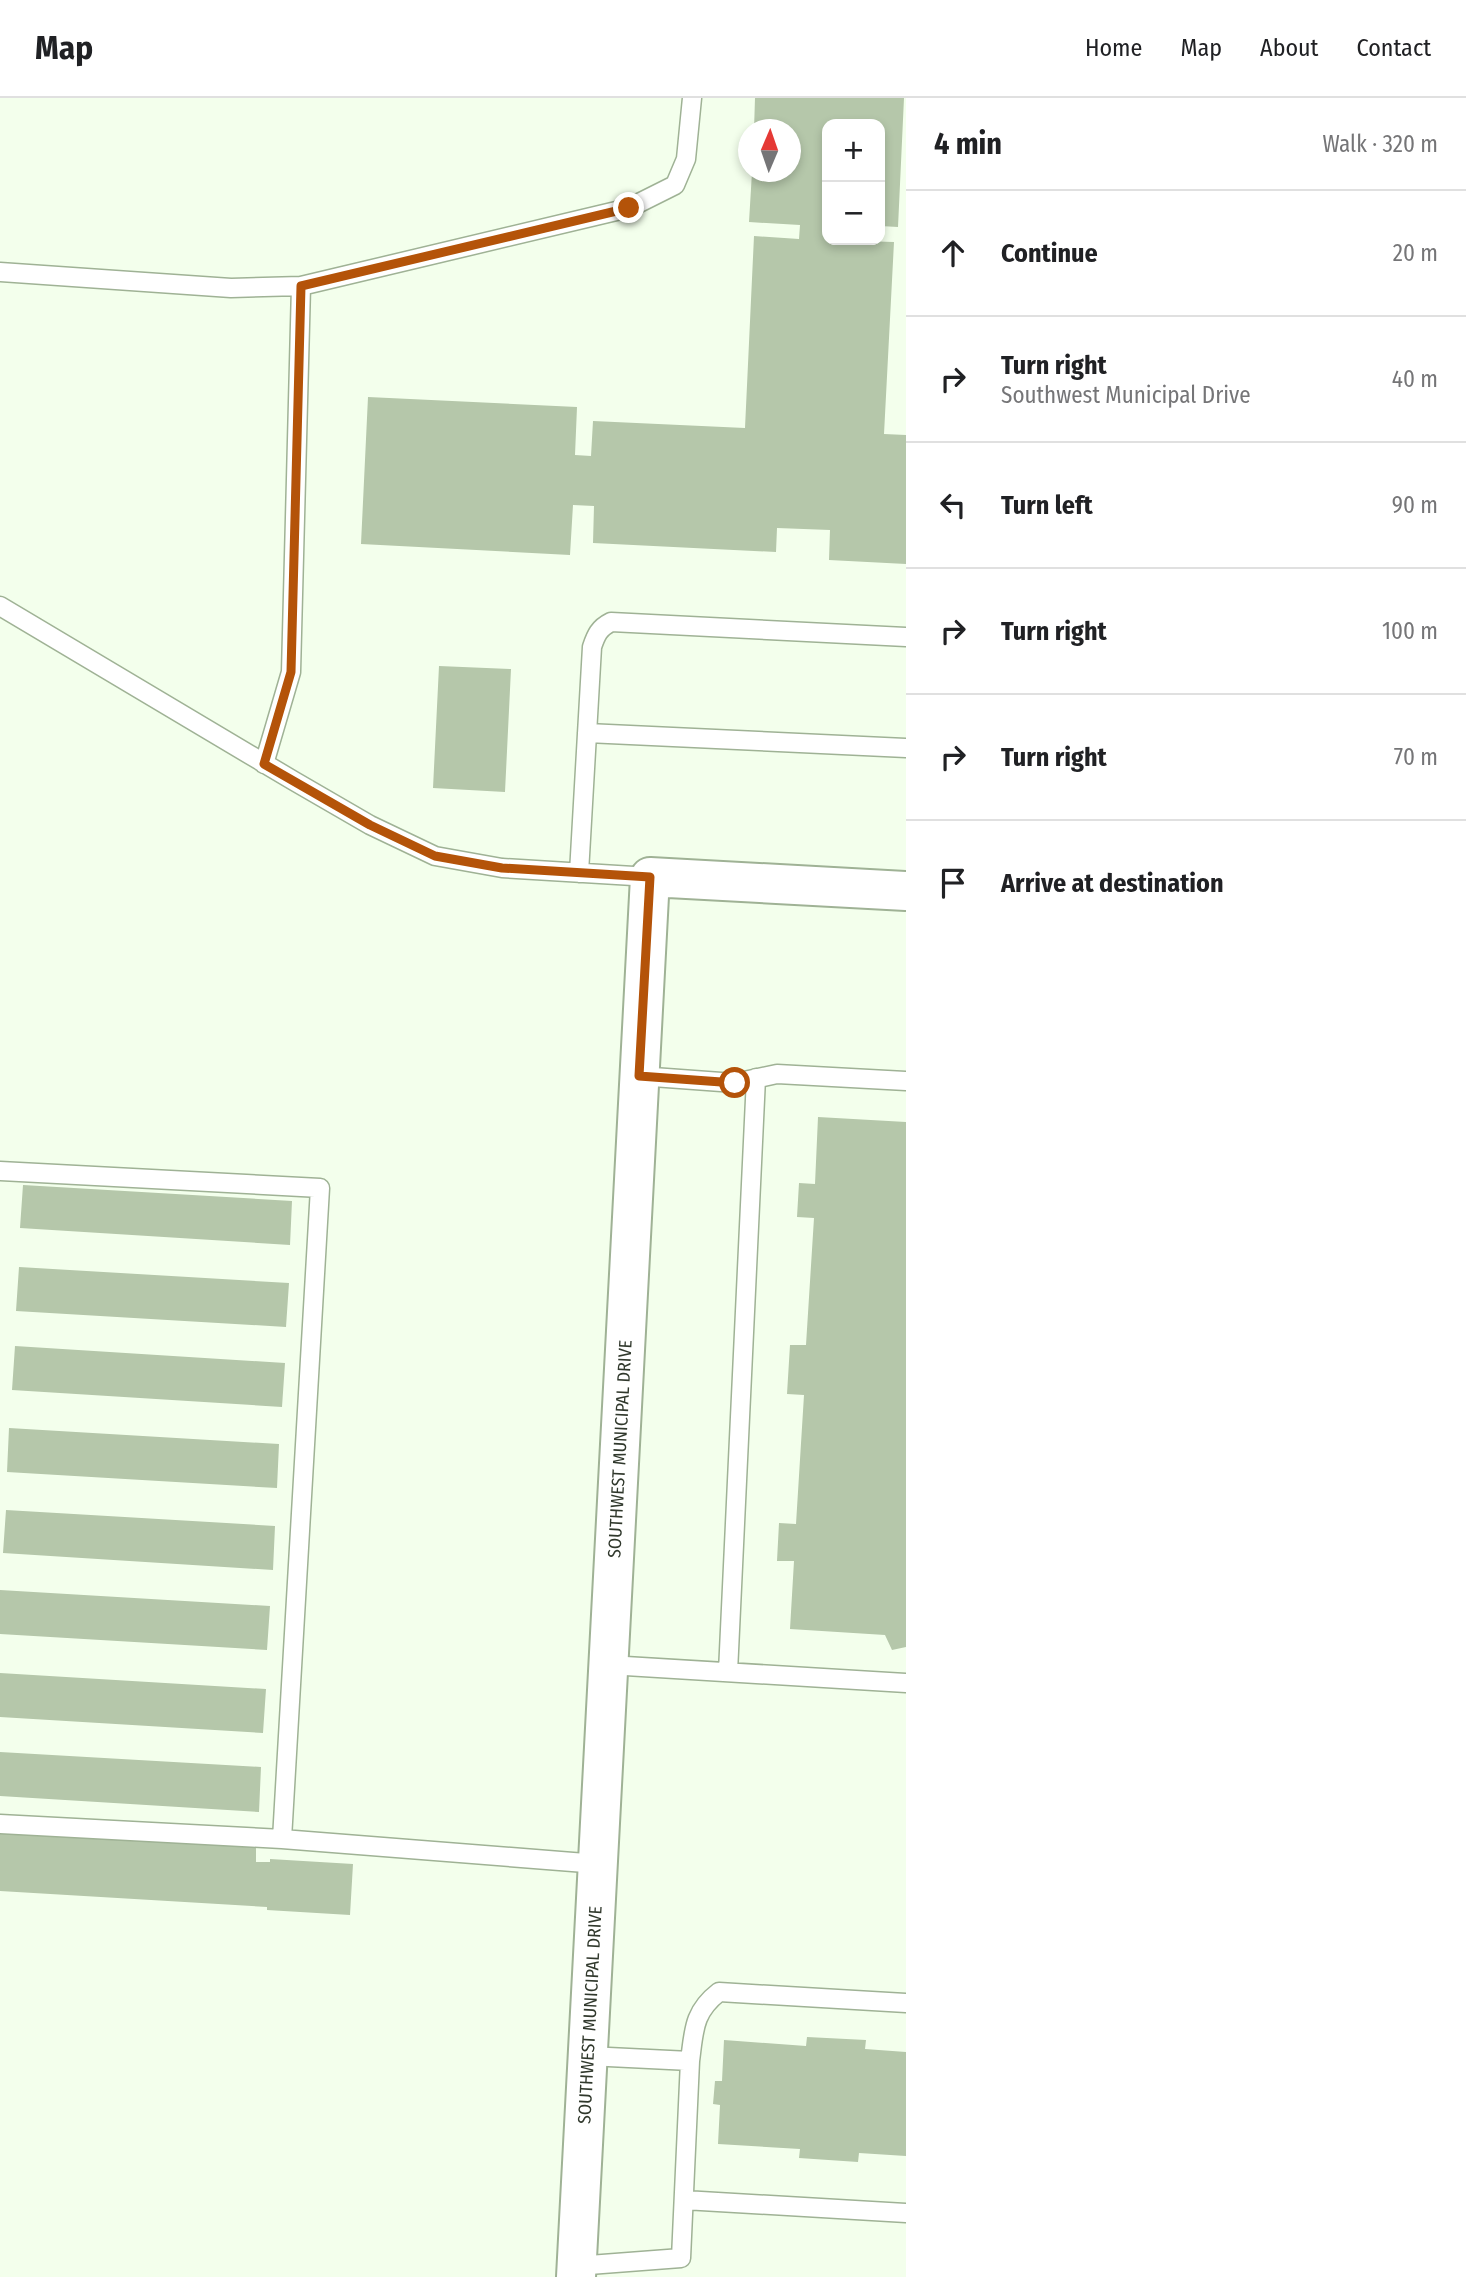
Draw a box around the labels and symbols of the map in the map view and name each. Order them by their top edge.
north arrow [738,119,801,182]
route end [613,192,644,223]
route start [719,1067,750,1098]
street label: SOUTHWEST MUNICIPAL DRIVE [603,1339,637,1559]
street label: SOUTHWEST MUNICIPAL DRIVE [573,1905,607,2125]

